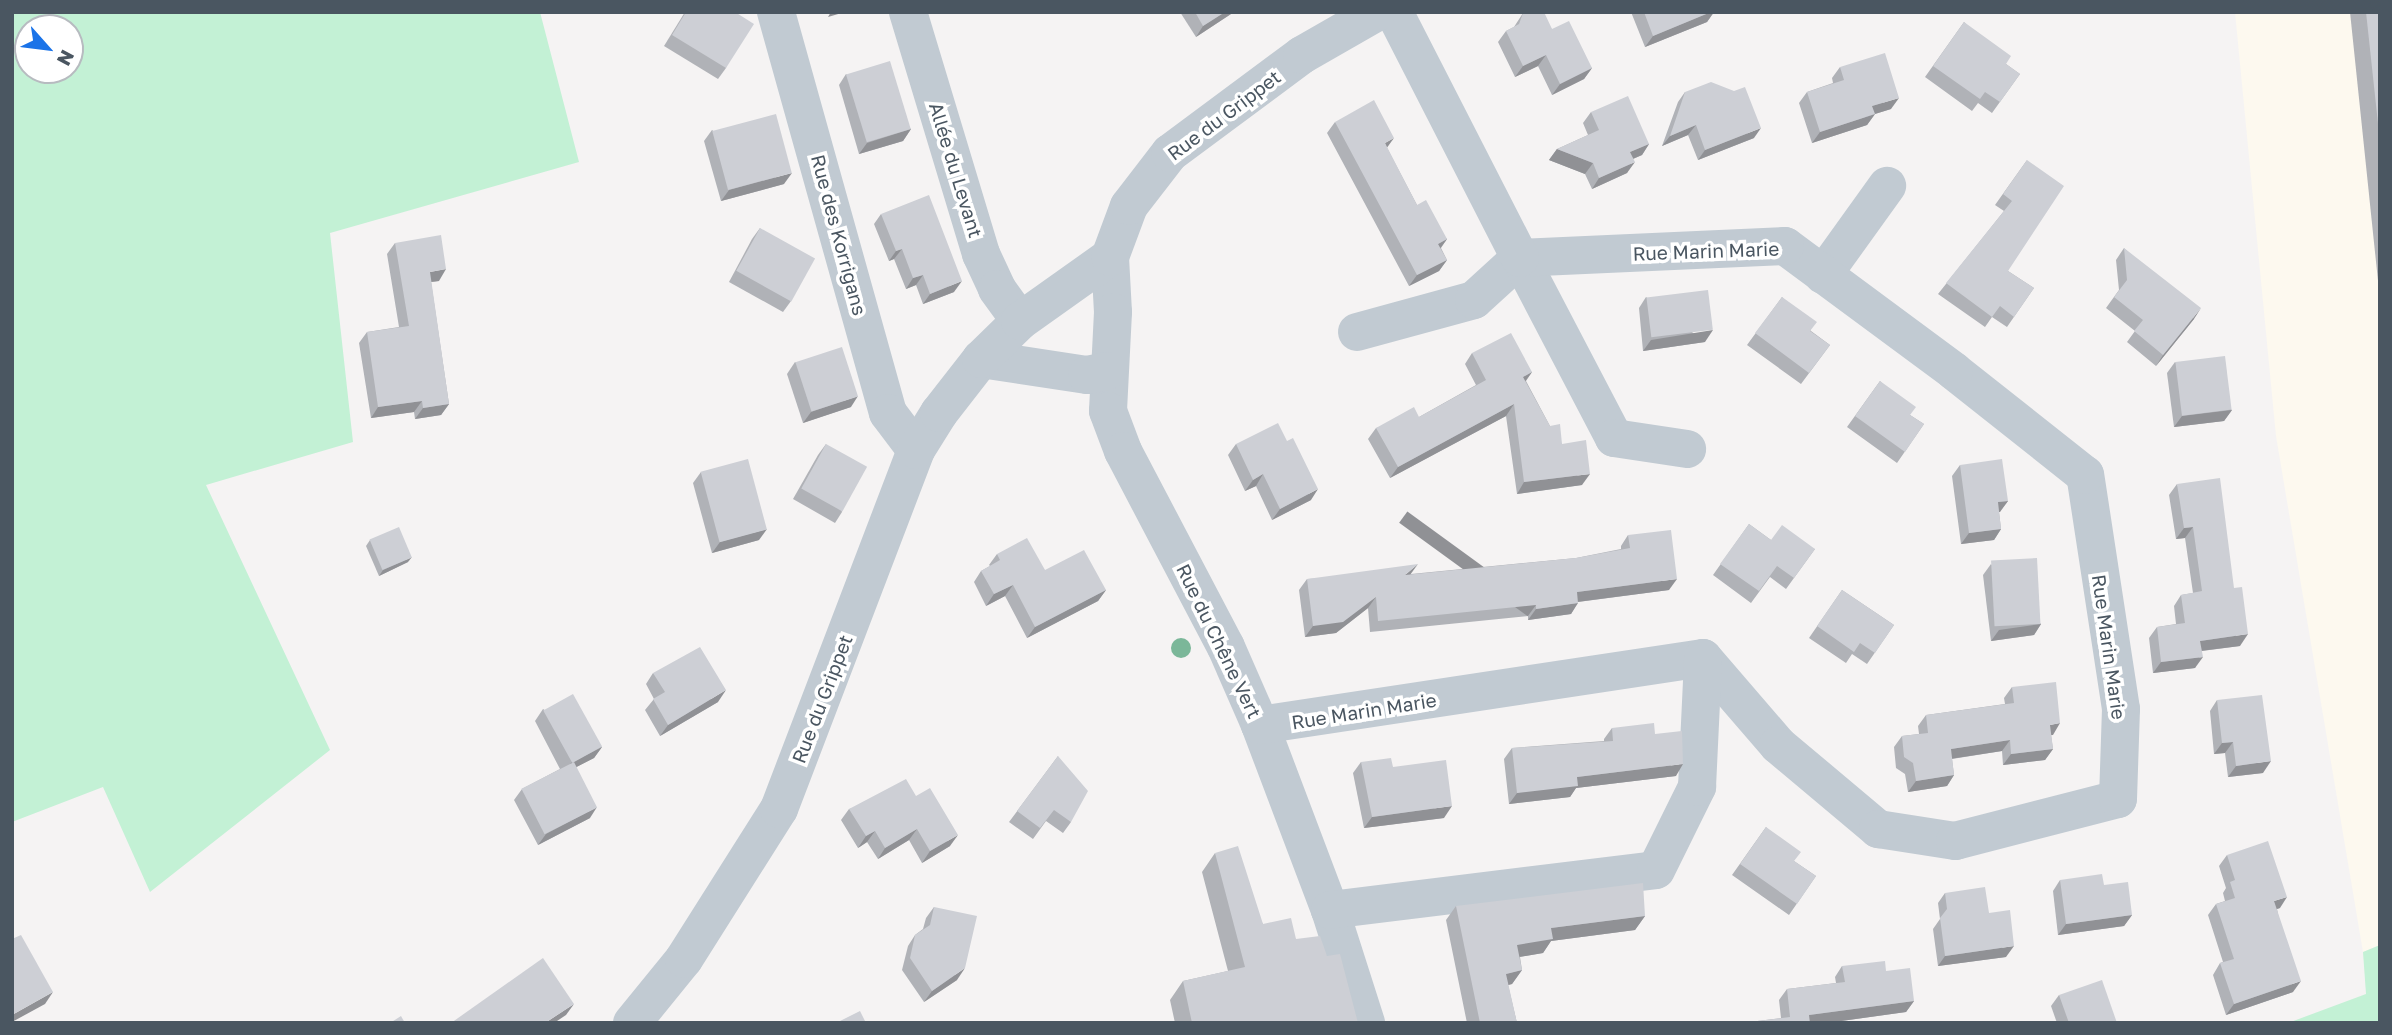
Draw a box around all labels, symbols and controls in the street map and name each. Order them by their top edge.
north arrow [14,14,84,84]
text: N [53,46,80,70]
street label: Rue du Grippet [1163,65,1285,165]
street label: Allée du Levant [925,100,987,240]
street label: Rue des Korrigans [807,152,871,318]
street label: Rue Marin Marie [1632,237,1780,265]
street label: Rue du Chêne Vert [1172,560,1266,722]
street label: Rue Marin Marie [2088,573,2130,721]
street label: Rue du Grippet [787,632,857,766]
street label: Rue Marin Marie [1290,688,1438,734]

